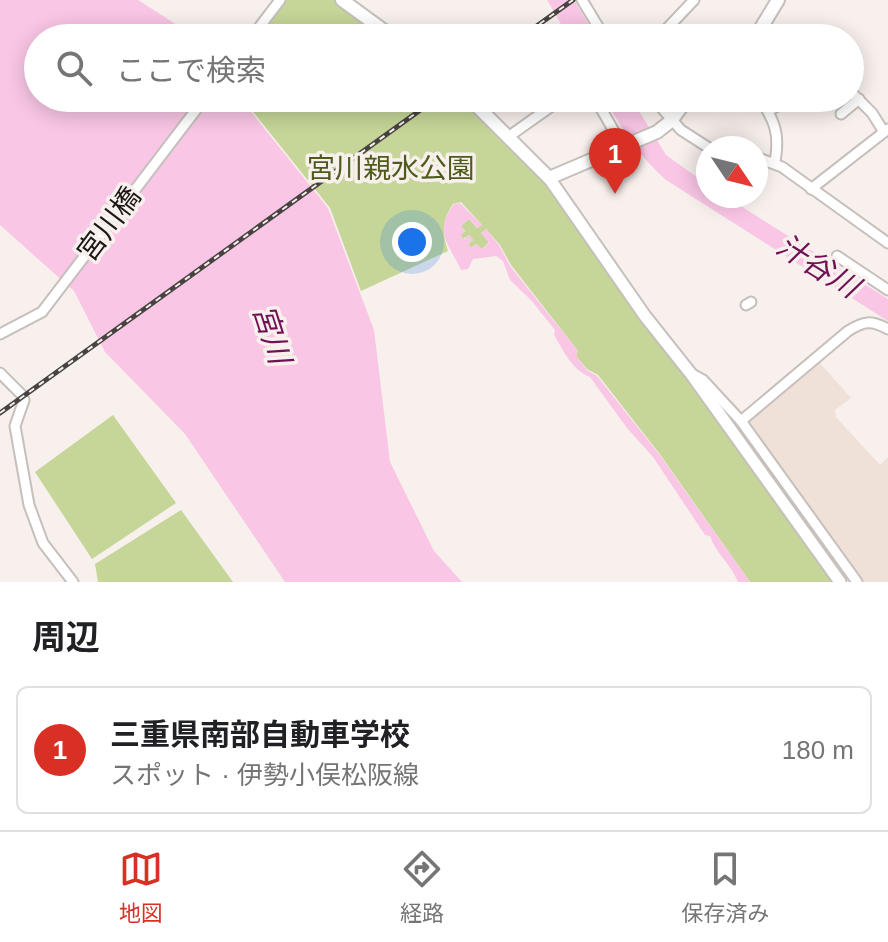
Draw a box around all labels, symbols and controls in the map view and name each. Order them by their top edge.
search box [24,24,864,112]
icon: search [52,46,96,90]
text: ここで検索 [116,54,266,87]
pin: 1 [589,128,641,194]
north arrow [696,136,768,208]
park label: 宮川親水公園 [307,153,475,184]
street label: 宮川橋 [71,181,147,267]
your location [392,222,432,262]
water label: 汁谷川 [771,228,867,305]
water label: 宮川 [247,300,298,370]
text: 周辺 [32,618,100,656]
text: 三重県南部自動車学校 [110,718,410,751]
text: 1 [53,735,67,765]
text: 180 m [782,735,854,765]
text: スポット · 伊勢小俣松阪線 [110,760,419,790]
tab: 地図 [119,847,163,927]
tab: 経路 [400,847,444,927]
tab: 保存済み [681,847,769,927]

